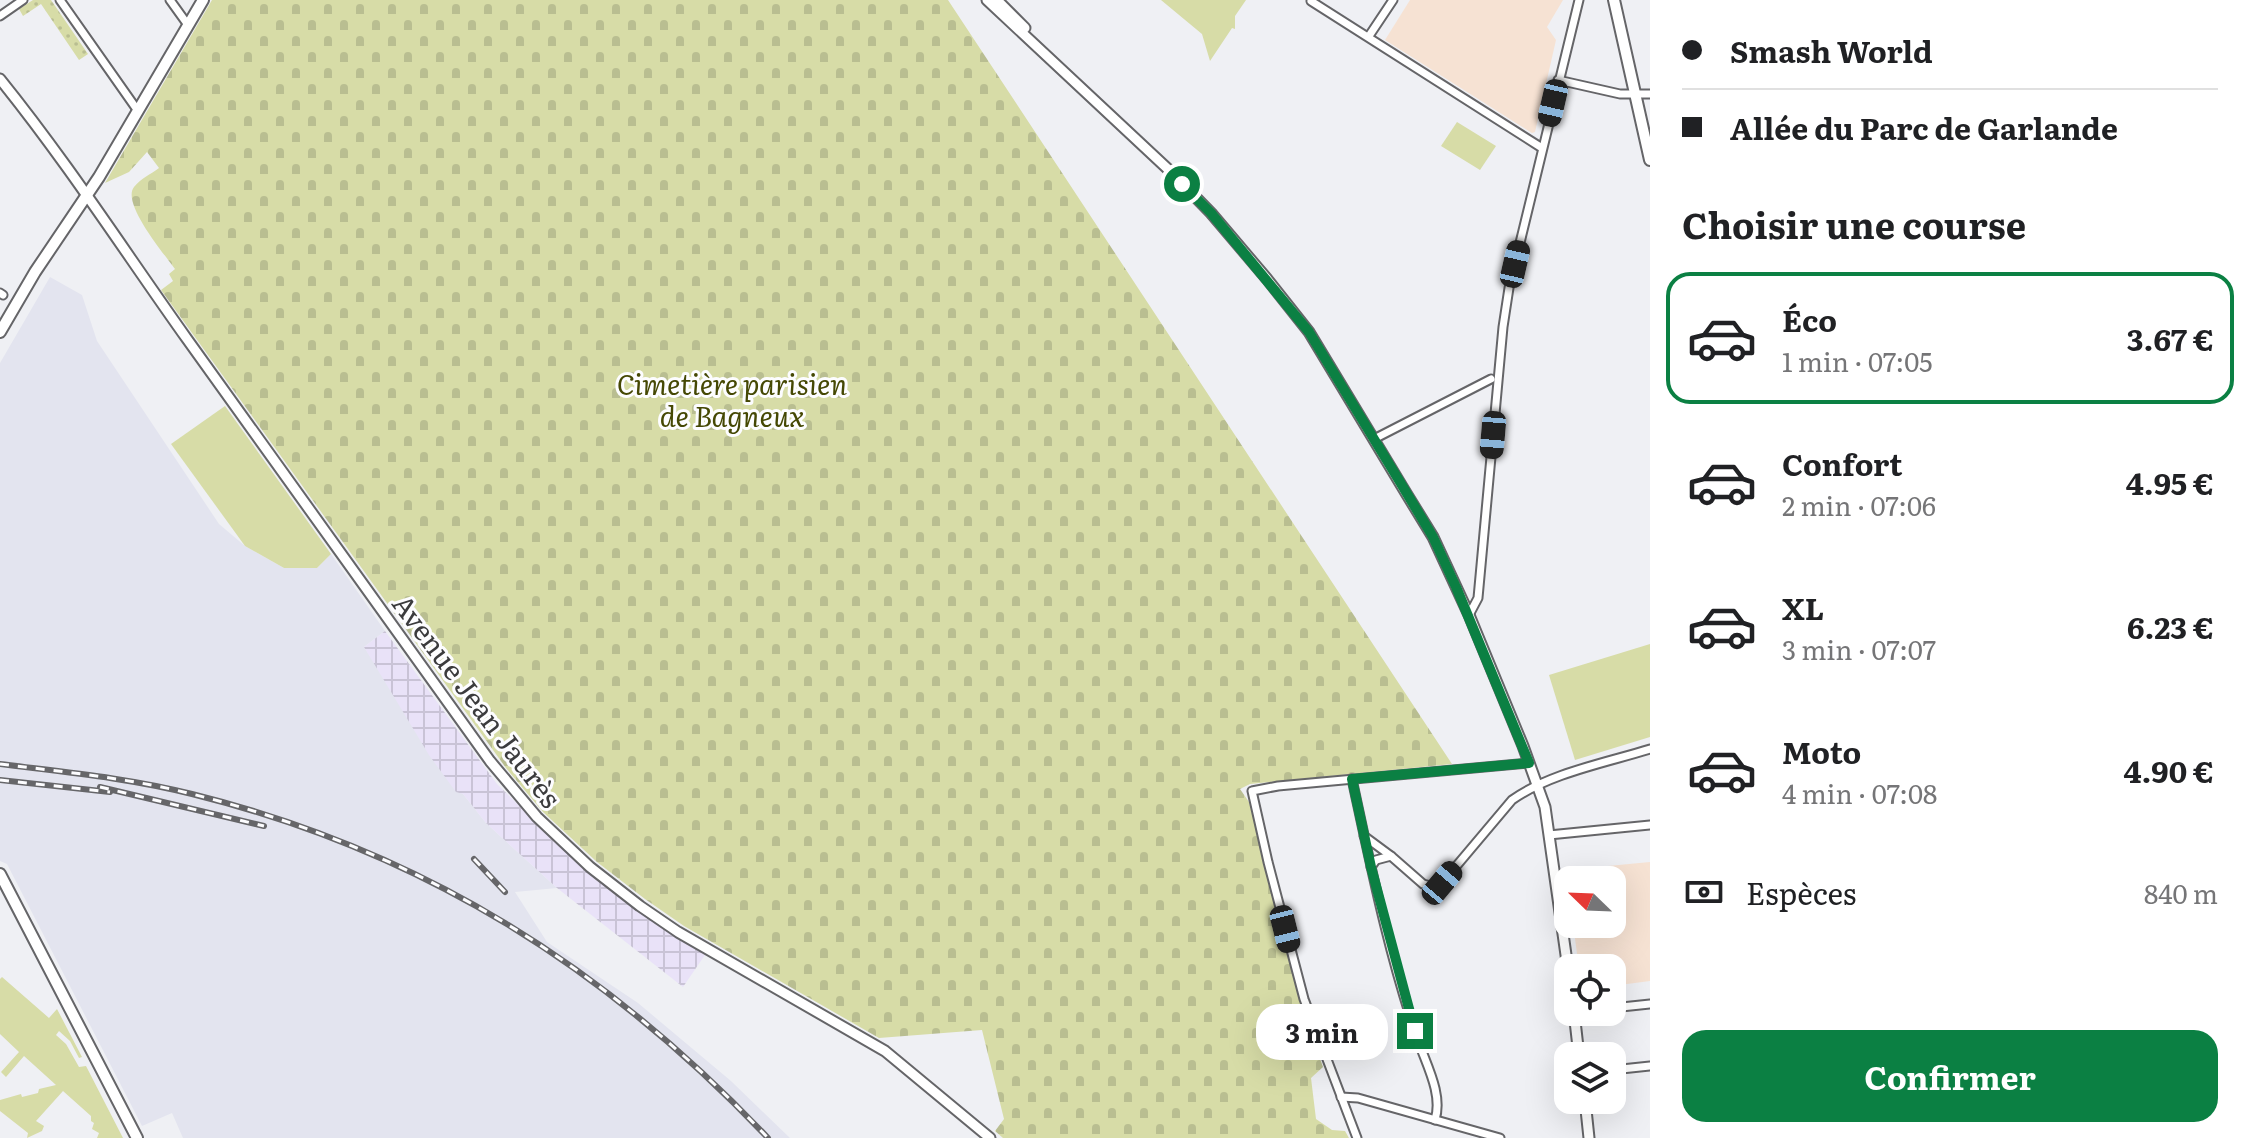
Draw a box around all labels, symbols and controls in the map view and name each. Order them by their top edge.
text: Smash World [1730,28,1933,72]
car [1536,77,1570,129]
text: Allée du Parc de Garlande [1730,105,2118,149]
route start [1164,166,1200,202]
text: Choisir une course [1682,197,2026,250]
car [1498,238,1532,290]
text: Éco [1782,297,1837,341]
icon: car [1686,302,1758,374]
text: 3.67 € [2127,316,2214,360]
text: 1 min · 07:05 [1782,341,1933,380]
park label: Cimetière parisien de Bagneux [617,362,847,436]
car [1479,410,1507,460]
text: Confort [1782,441,1903,485]
icon: car [1686,446,1758,518]
text: 4.95 € [2126,460,2214,504]
text: 2 min · 07:06 [1782,485,1936,524]
street label: Avenue Jean Jaurès [384,584,572,816]
text: XL [1782,585,1824,629]
icon: car [1686,590,1758,662]
text: 6.23 € [2127,604,2214,648]
text: 3 min · 07:07 [1782,629,1936,668]
text: Moto [1782,729,1861,773]
icon: car [1686,734,1758,806]
text: 4.90 € [2123,748,2214,792]
text: 4 min · 07:08 [1782,773,1937,812]
car [1417,857,1467,909]
north arrow [1554,866,1626,938]
map controls [1554,866,1626,1114]
icon: cash [1682,870,1726,914]
text: Espèces [1746,870,1856,914]
text: 840 m [2144,873,2218,912]
car [1268,903,1302,955]
button: locate [1554,954,1626,1026]
callout: 3 min [1255,1003,1387,1059]
text: 3 min [1285,1012,1359,1051]
route end [1397,1013,1433,1049]
button: Confirmer [1682,1030,2218,1122]
button: layers [1554,1042,1626,1114]

